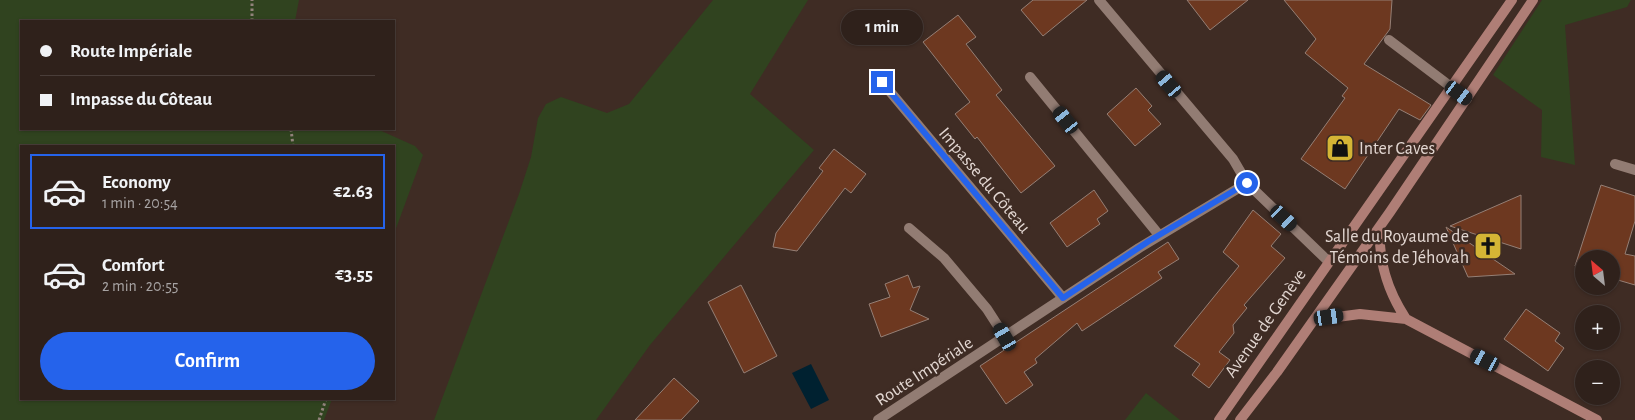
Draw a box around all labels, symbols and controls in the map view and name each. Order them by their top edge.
callout: 1 min [841,9,923,44]
text: 1 min [865,19,899,35]
text: Route Impériale [70,42,192,61]
car [1153,68,1184,100]
route end [871,71,893,93]
car [1442,78,1475,108]
text: Impasse du Côteau [70,90,212,109]
car [1050,104,1081,136]
street label: Impasse du Côteau [935,124,1033,237]
shop icon: Inter Caves [1325,133,1355,163]
place label: Inter Caves [1359,140,1435,158]
icon: car [42,169,87,214]
route start [1236,172,1258,194]
text: Economy [102,173,171,192]
text: €2.63 [333,182,373,201]
text: 1 min · 20:54 [102,195,178,211]
car [1267,202,1300,234]
place label: Salle du Royaume de Témoins de Jéhovah [1325,228,1469,267]
church icon: Salle du Royaume de Témoins de Jéhovah [1473,231,1503,261]
north arrow [1575,250,1620,295]
map controls [1575,250,1620,405]
icon: car [42,252,87,297]
text: Comfort [102,256,164,275]
text: €3.55 [335,265,373,284]
street label: Avenue de Genève [1222,266,1310,381]
text: 2 min · 20:55 [102,278,179,294]
button: + [1575,305,1620,350]
car [1313,307,1344,327]
car [991,320,1018,354]
button: Confirm [40,332,375,390]
street label: Route Impériale [873,334,976,410]
car [1468,346,1501,374]
button: − [1575,360,1620,405]

